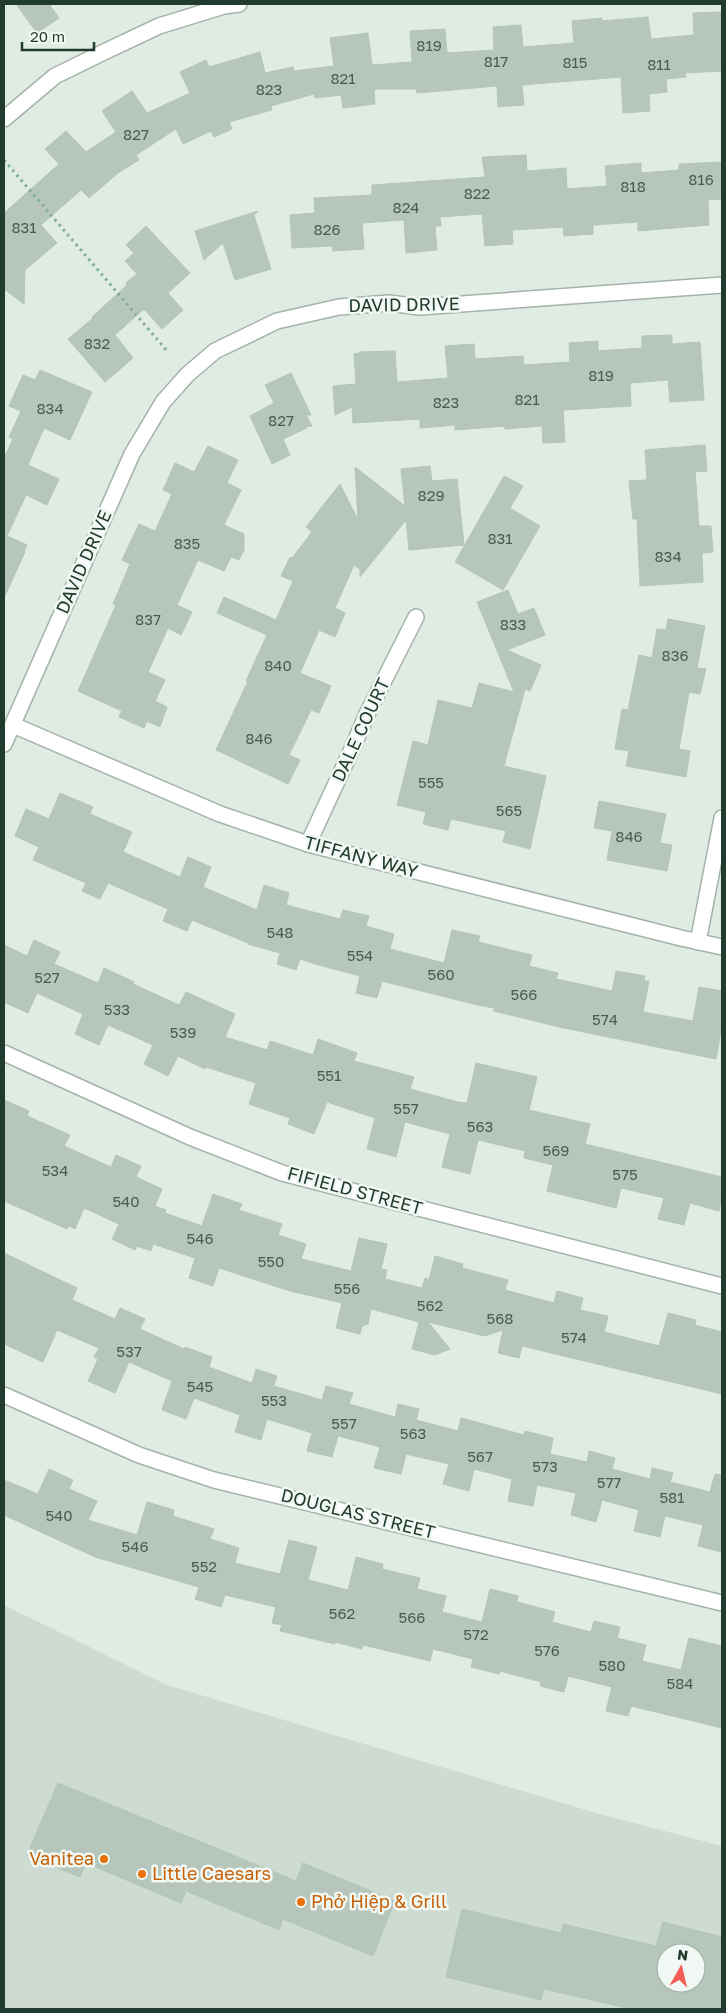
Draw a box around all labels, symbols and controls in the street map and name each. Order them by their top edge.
scale bar [22,20,95,52]
text: 20 m [30,27,65,45]
house number: 819 [416,36,442,54]
house number: 817 [484,52,508,70]
house number: 815 [562,53,588,71]
house number: 811 [647,55,671,73]
house number: 821 [330,69,356,87]
house number: 823 [256,80,282,98]
house number: 827 [123,125,149,143]
house number: 816 [688,170,714,188]
house number: 818 [620,177,646,195]
house number: 822 [464,184,490,202]
house number: 824 [392,198,420,216]
house number: 831 [11,218,37,236]
house number: 826 [314,220,340,238]
street label: DAVID DRIVE [348,292,460,316]
house number: 832 [84,334,110,352]
house number: 819 [588,366,614,384]
house number: 821 [514,390,540,408]
house number: 823 [433,393,459,411]
house number: 834 [36,399,64,417]
house number: 827 [268,411,294,429]
house number: 829 [418,486,444,504]
street label: DAVID DRIVE [50,506,116,617]
house number: 831 [487,529,513,547]
house number: 835 [174,534,200,552]
house number: 834 [654,547,682,565]
house number: 837 [135,610,161,628]
house number: 833 [500,615,526,633]
house number: 836 [661,646,689,664]
house number: 840 [264,656,292,674]
street label: DALE COURT [326,674,394,785]
house number: 846 [245,729,273,747]
house number: 555 [418,773,444,791]
house number: 565 [496,801,522,819]
house number: 846 [615,827,643,845]
street label: TIFFANY WAY [302,830,421,882]
house number: 548 [266,923,294,941]
house number: 554 [347,946,373,964]
house number: 560 [427,965,455,983]
house number: 527 [34,968,60,986]
house number: 566 [511,985,537,1003]
house number: 533 [104,1000,130,1018]
house number: 574 [592,1010,618,1028]
house number: 539 [170,1023,196,1041]
house number: 551 [317,1066,341,1084]
house number: 557 [393,1099,419,1117]
house number: 563 [467,1117,493,1135]
house number: 569 [543,1141,569,1159]
house number: 534 [42,1161,68,1179]
street label: FIFIELD STREET [285,1161,425,1219]
house number: 575 [612,1165,638,1183]
house number: 540 [112,1192,140,1210]
house number: 546 [187,1229,213,1247]
house number: 550 [258,1252,284,1270]
house number: 556 [334,1279,360,1297]
house number: 562 [417,1296,443,1314]
house number: 568 [487,1309,513,1327]
house number: 574 [561,1328,587,1346]
house number: 537 [116,1342,142,1360]
house number: 545 [187,1377,213,1395]
house number: 553 [261,1391,287,1409]
house number: 557 [331,1414,357,1432]
house number: 563 [400,1424,426,1442]
house number: 567 [467,1447,493,1465]
house number: 573 [532,1457,558,1475]
house number: 577 [597,1473,621,1491]
street label: DOUGLAS STREET [279,1483,438,1543]
house number: 581 [659,1488,685,1506]
house number: 540 [45,1506,73,1524]
house number: 546 [122,1537,148,1555]
house number: 552 [191,1557,217,1575]
house number: 562 [329,1604,355,1622]
house number: 566 [399,1608,425,1626]
house number: 572 [463,1625,489,1643]
house number: 576 [534,1641,560,1659]
house number: 580 [598,1656,626,1674]
house number: 584 [666,1674,694,1692]
place label: Vanitea [29,1847,94,1869]
marker: Vanitea [98,1853,110,1865]
place label: Little Caesars [152,1862,271,1884]
marker: Little Caesars [136,1868,148,1880]
place label: Phở Hiệp & Grill [311,1890,447,1912]
marker: Phở Hiệp & Grill [295,1896,307,1908]
north arrow [656,1943,706,1993]
text: N [676,1945,689,1964]

